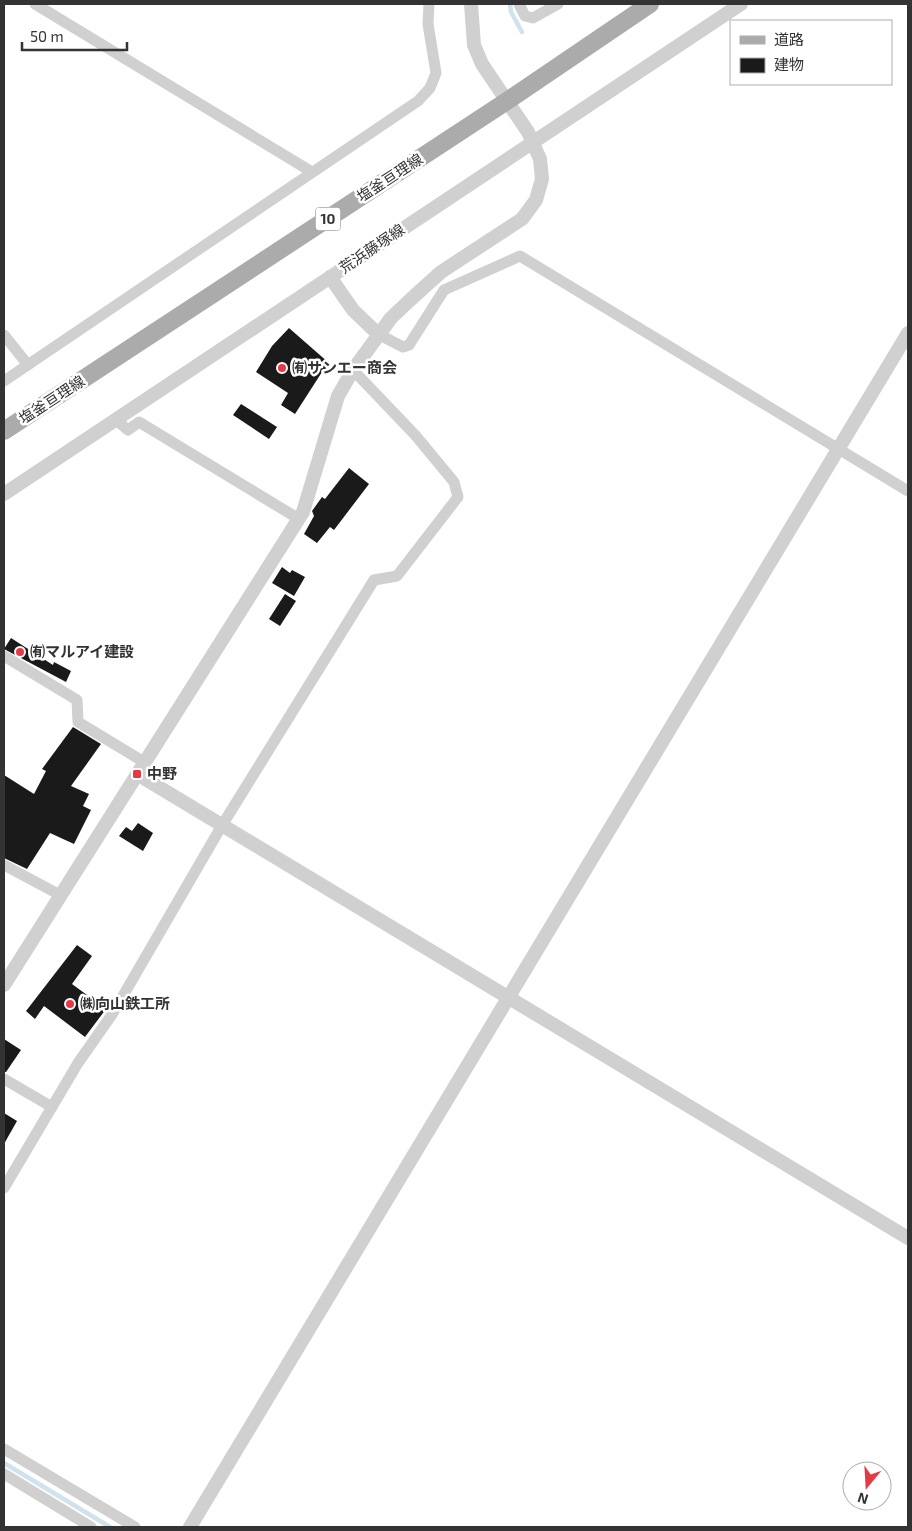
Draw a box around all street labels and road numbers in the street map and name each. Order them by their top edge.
street label: 塩釜亘理線 [353,149,426,205]
road number: 10 [316,208,340,230]
street label: 荒浜藤塚線 [335,220,408,277]
street label: 塩釜亘理線 [15,371,88,427]

